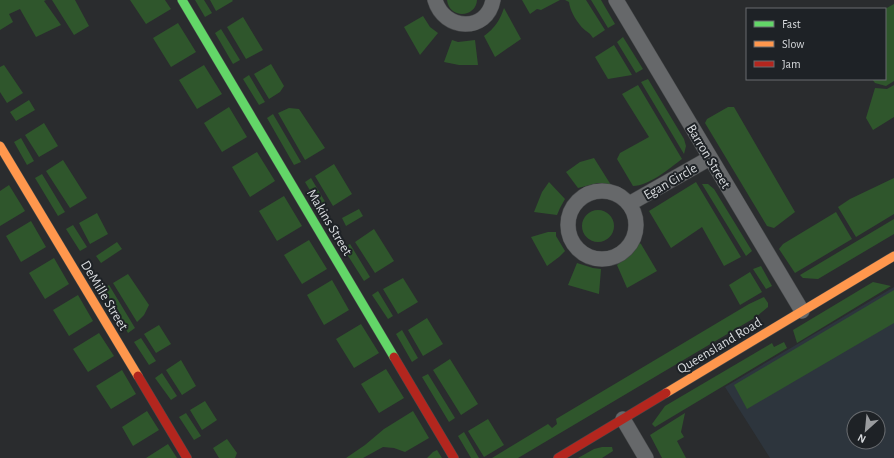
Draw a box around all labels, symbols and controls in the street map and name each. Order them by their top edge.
legend [746,8,886,80]
text: Fast [782,18,801,30]
text: Slow [782,38,804,50]
text: Jam [782,58,801,70]
street label: Barron Street [684,122,733,191]
street label: Egan Circle [641,161,700,203]
street label: Makins Street [304,187,355,259]
street label: DeMille Street [78,258,131,333]
street label: Queensland Road [675,315,764,377]
north arrow [846,410,886,450]
text: N [856,432,868,445]

